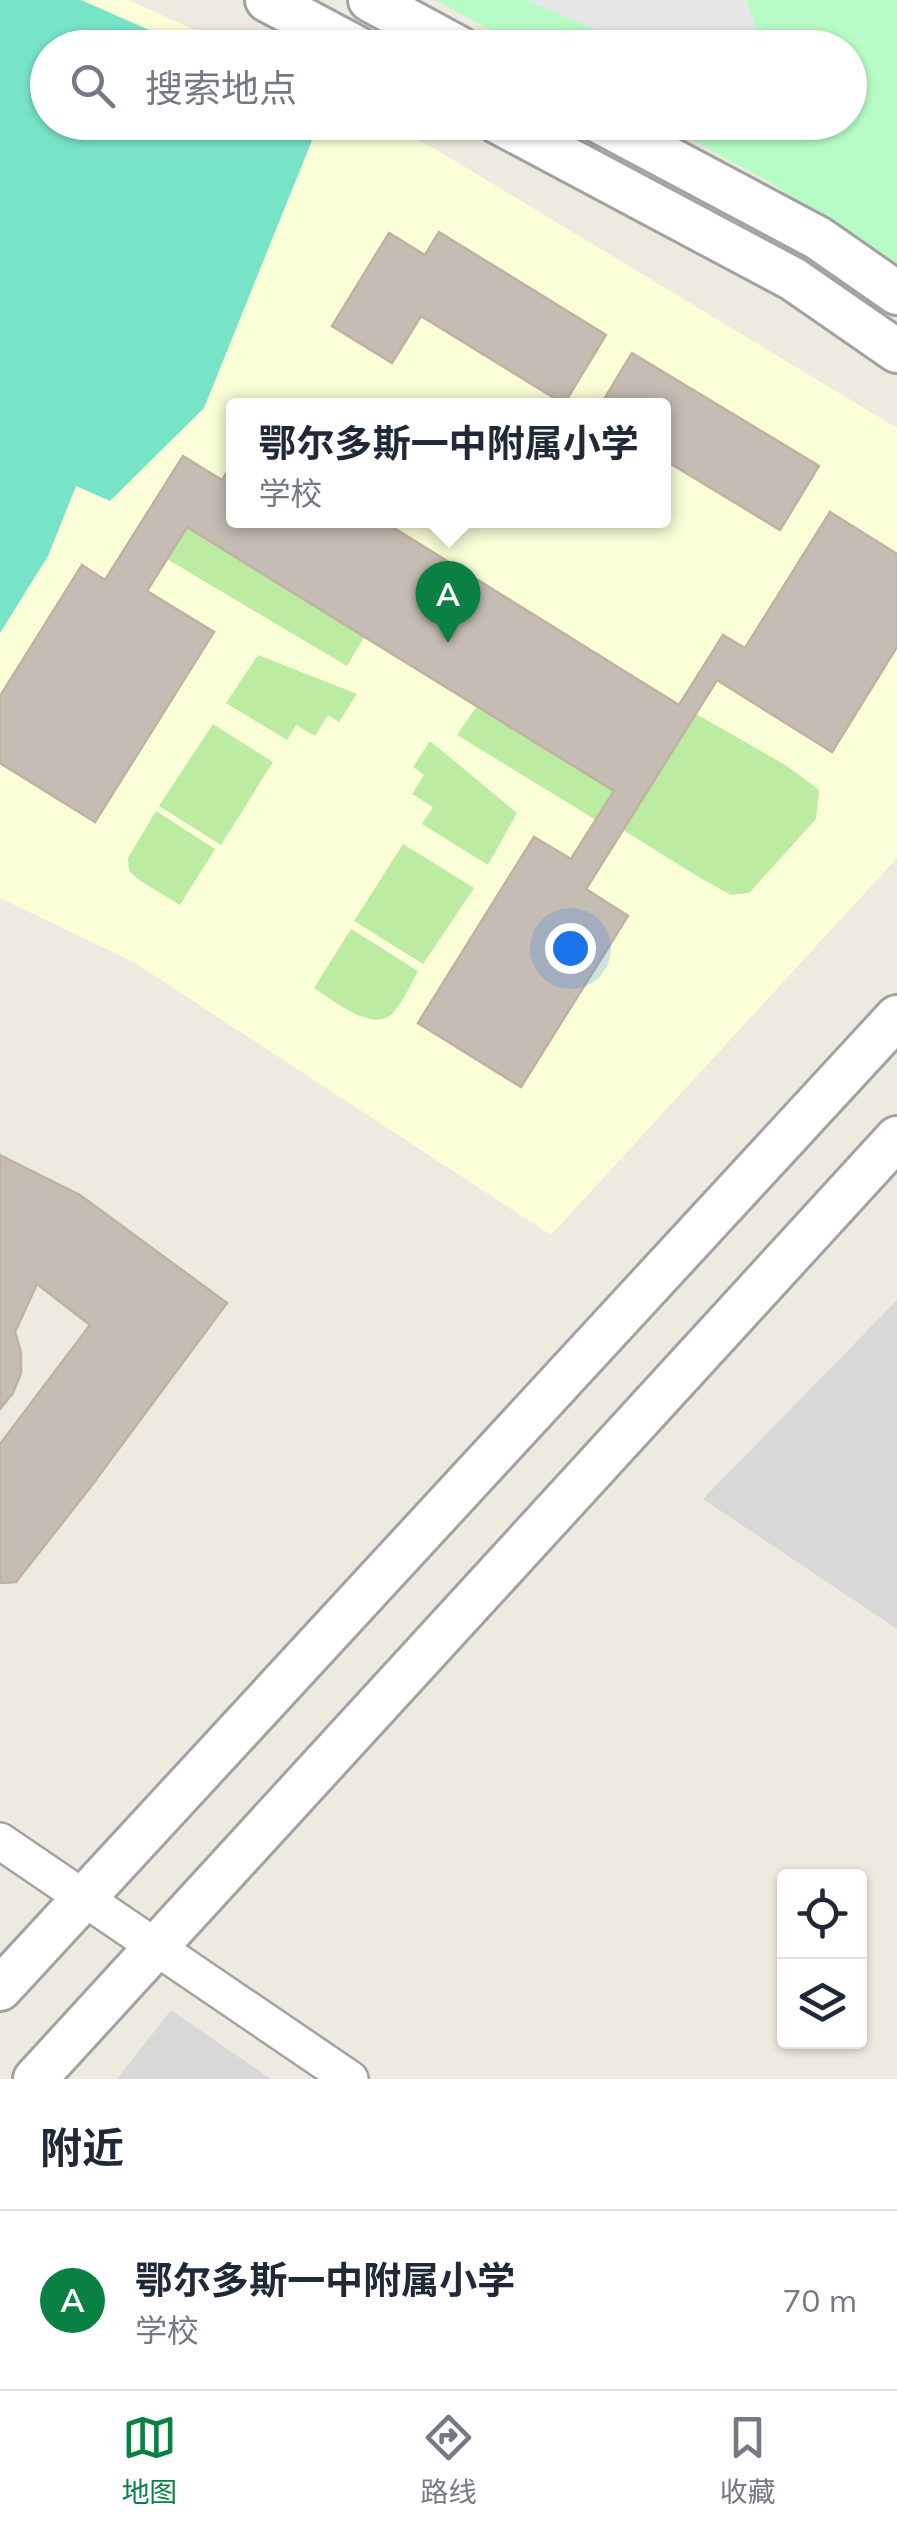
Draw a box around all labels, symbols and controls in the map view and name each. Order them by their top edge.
search box [30,30,867,140]
icon: search [65,58,120,113]
text: 搜索地点 [145,64,297,112]
popup [226,398,671,528]
text: 鄂尔多斯一中附属小学 [258,419,639,467]
text: 学校 [258,473,323,513]
pin: A [416,560,480,643]
your location [545,923,596,974]
map controls [777,1869,867,2049]
button: locate [777,1869,867,1959]
button: layers [777,1959,867,2049]
text: 附近 [40,2121,124,2174]
text: 鄂尔多斯一中附属小学 [135,2256,515,2304]
text: A [60,2280,85,2320]
text: 70 m [782,2280,857,2320]
text: 学校 [135,2310,199,2350]
tab: 地图 [121,2410,178,2510]
tab: 路线 [420,2410,477,2510]
tab: 收藏 [719,2410,776,2510]

